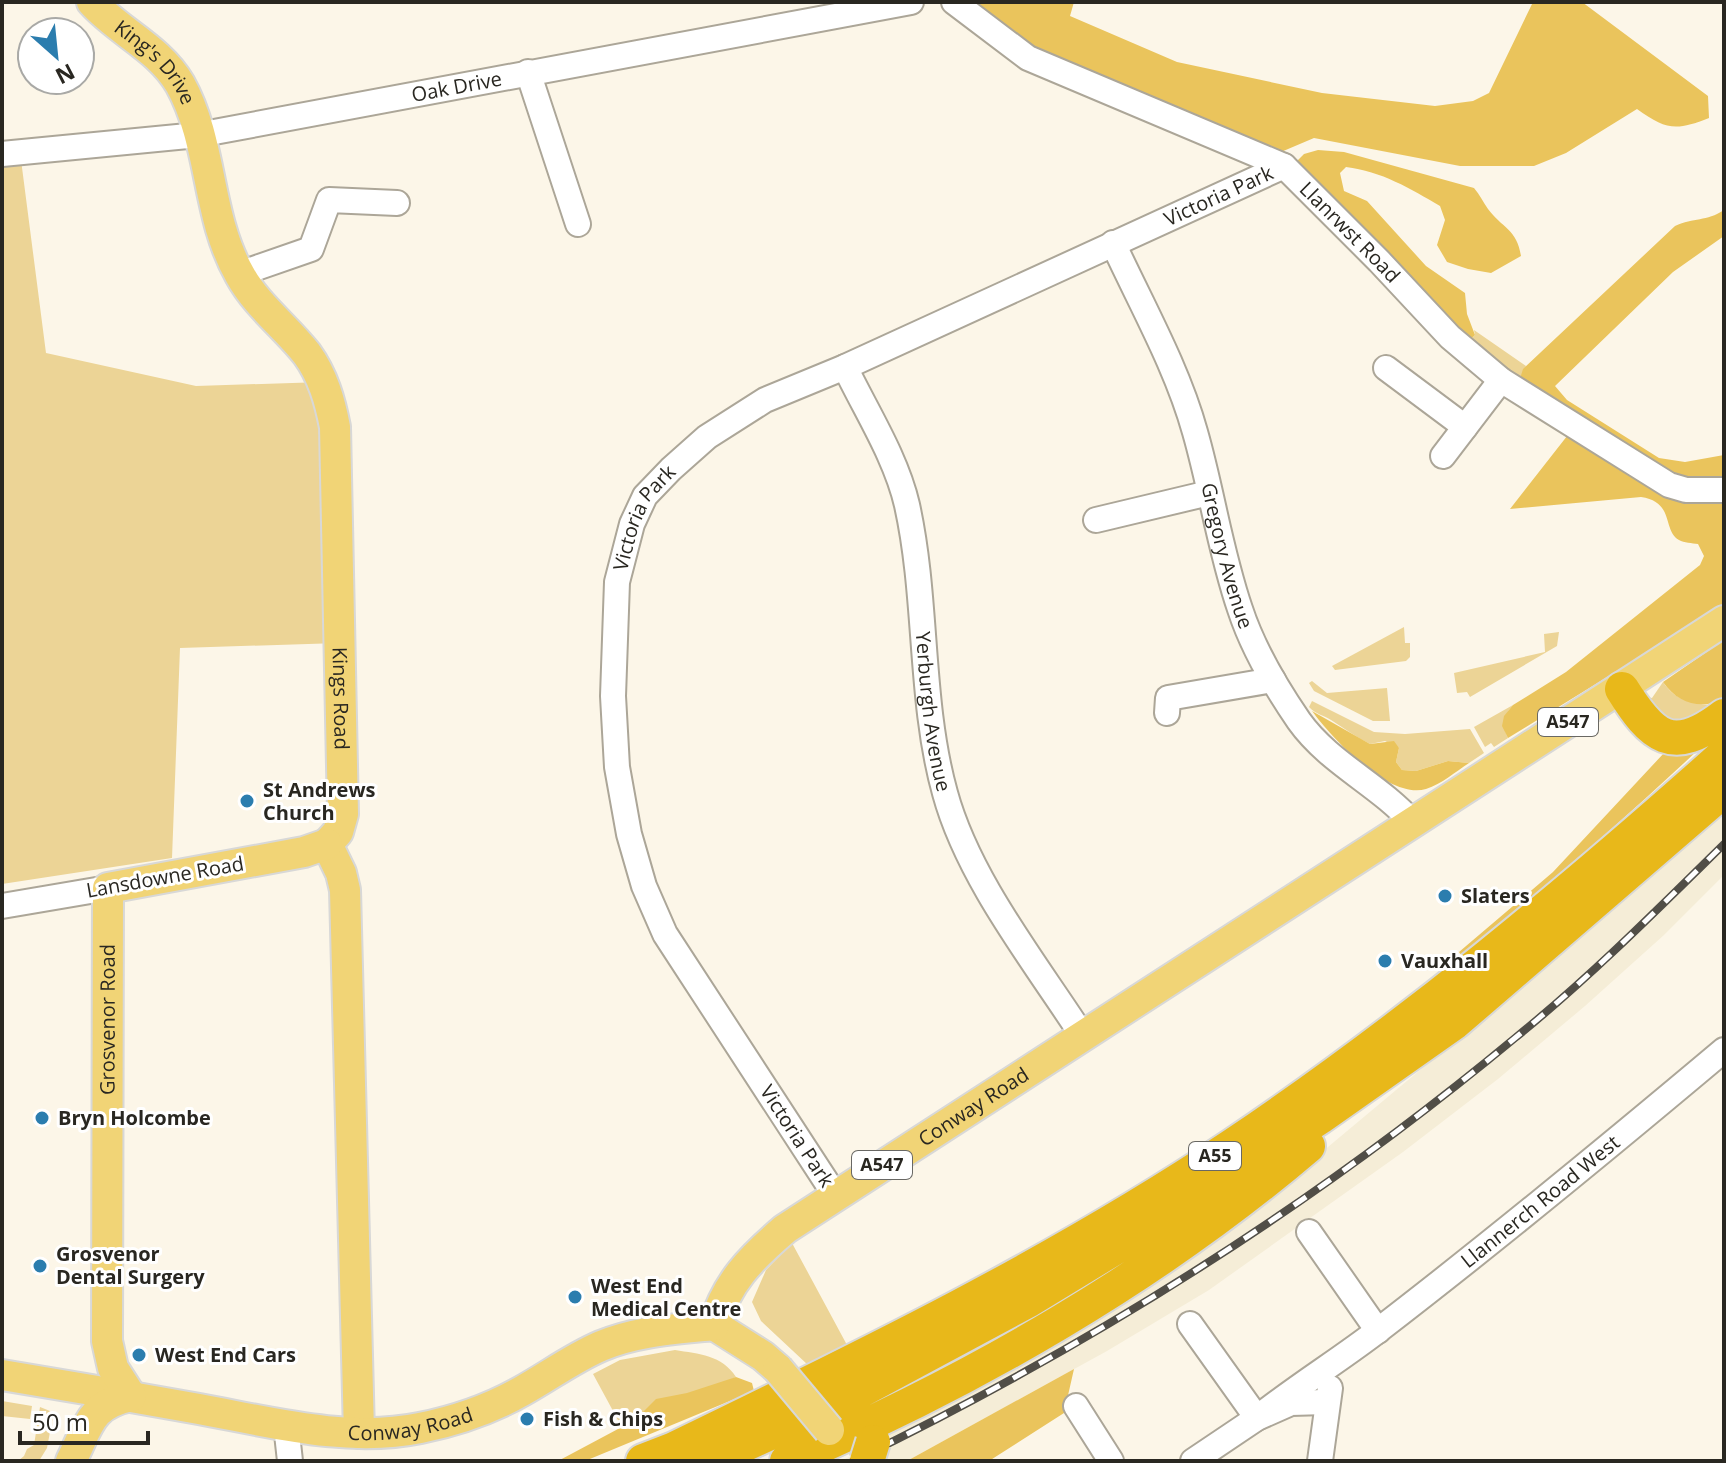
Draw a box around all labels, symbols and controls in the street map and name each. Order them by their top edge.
street label: King's Drive [109,13,202,109]
north arrow [16,16,96,96]
text: N [51,57,80,92]
street label: Oak Drive [409,65,504,108]
street label: Victoria Park [1160,159,1278,232]
street label: Llanrwst Road [1294,175,1406,288]
street label: Victoria Park [606,458,681,573]
street label: Gregory Avenue [1195,480,1260,632]
street label: Yerburgh Avenue [910,631,958,794]
street label: Kings Road [327,647,356,750]
road number: A547 [1538,708,1598,736]
place label: St Andrews Church [263,776,376,826]
marker: St Andrews Church [238,792,256,810]
street label: Lansdowne Road [84,849,246,904]
place label: Slaters [1461,882,1530,909]
marker: Slaters [1436,887,1454,905]
street label: Grosvenor Road [94,944,121,1095]
place label: Vauxhall [1401,947,1488,974]
marker: Vauxhall [1376,952,1394,970]
street label: Conway Road [913,1061,1034,1152]
street label: Victoria Park [754,1079,841,1193]
place label: Bryn Holcombe [58,1104,211,1131]
marker: Bryn Holcombe [33,1109,51,1127]
street label: Llannerch Road West [1455,1129,1625,1274]
road number: A55 [1189,1142,1241,1170]
road number: A547 [852,1151,912,1179]
place label: Grosvenor Dental Surgery [56,1240,205,1290]
marker: Grosvenor Dental Surgery [31,1257,49,1275]
place label: West End Medical Centre [591,1272,741,1322]
marker: West End Medical Centre [566,1288,584,1306]
place label: West End Cars [155,1341,296,1368]
marker: West End Cars [130,1346,148,1364]
scale bar [20,1395,148,1445]
street label: Conway Road [347,1400,476,1446]
text: 50 m [32,1405,88,1438]
place label: Fish & Chips [543,1405,663,1432]
marker: Fish & Chips [518,1410,536,1428]

